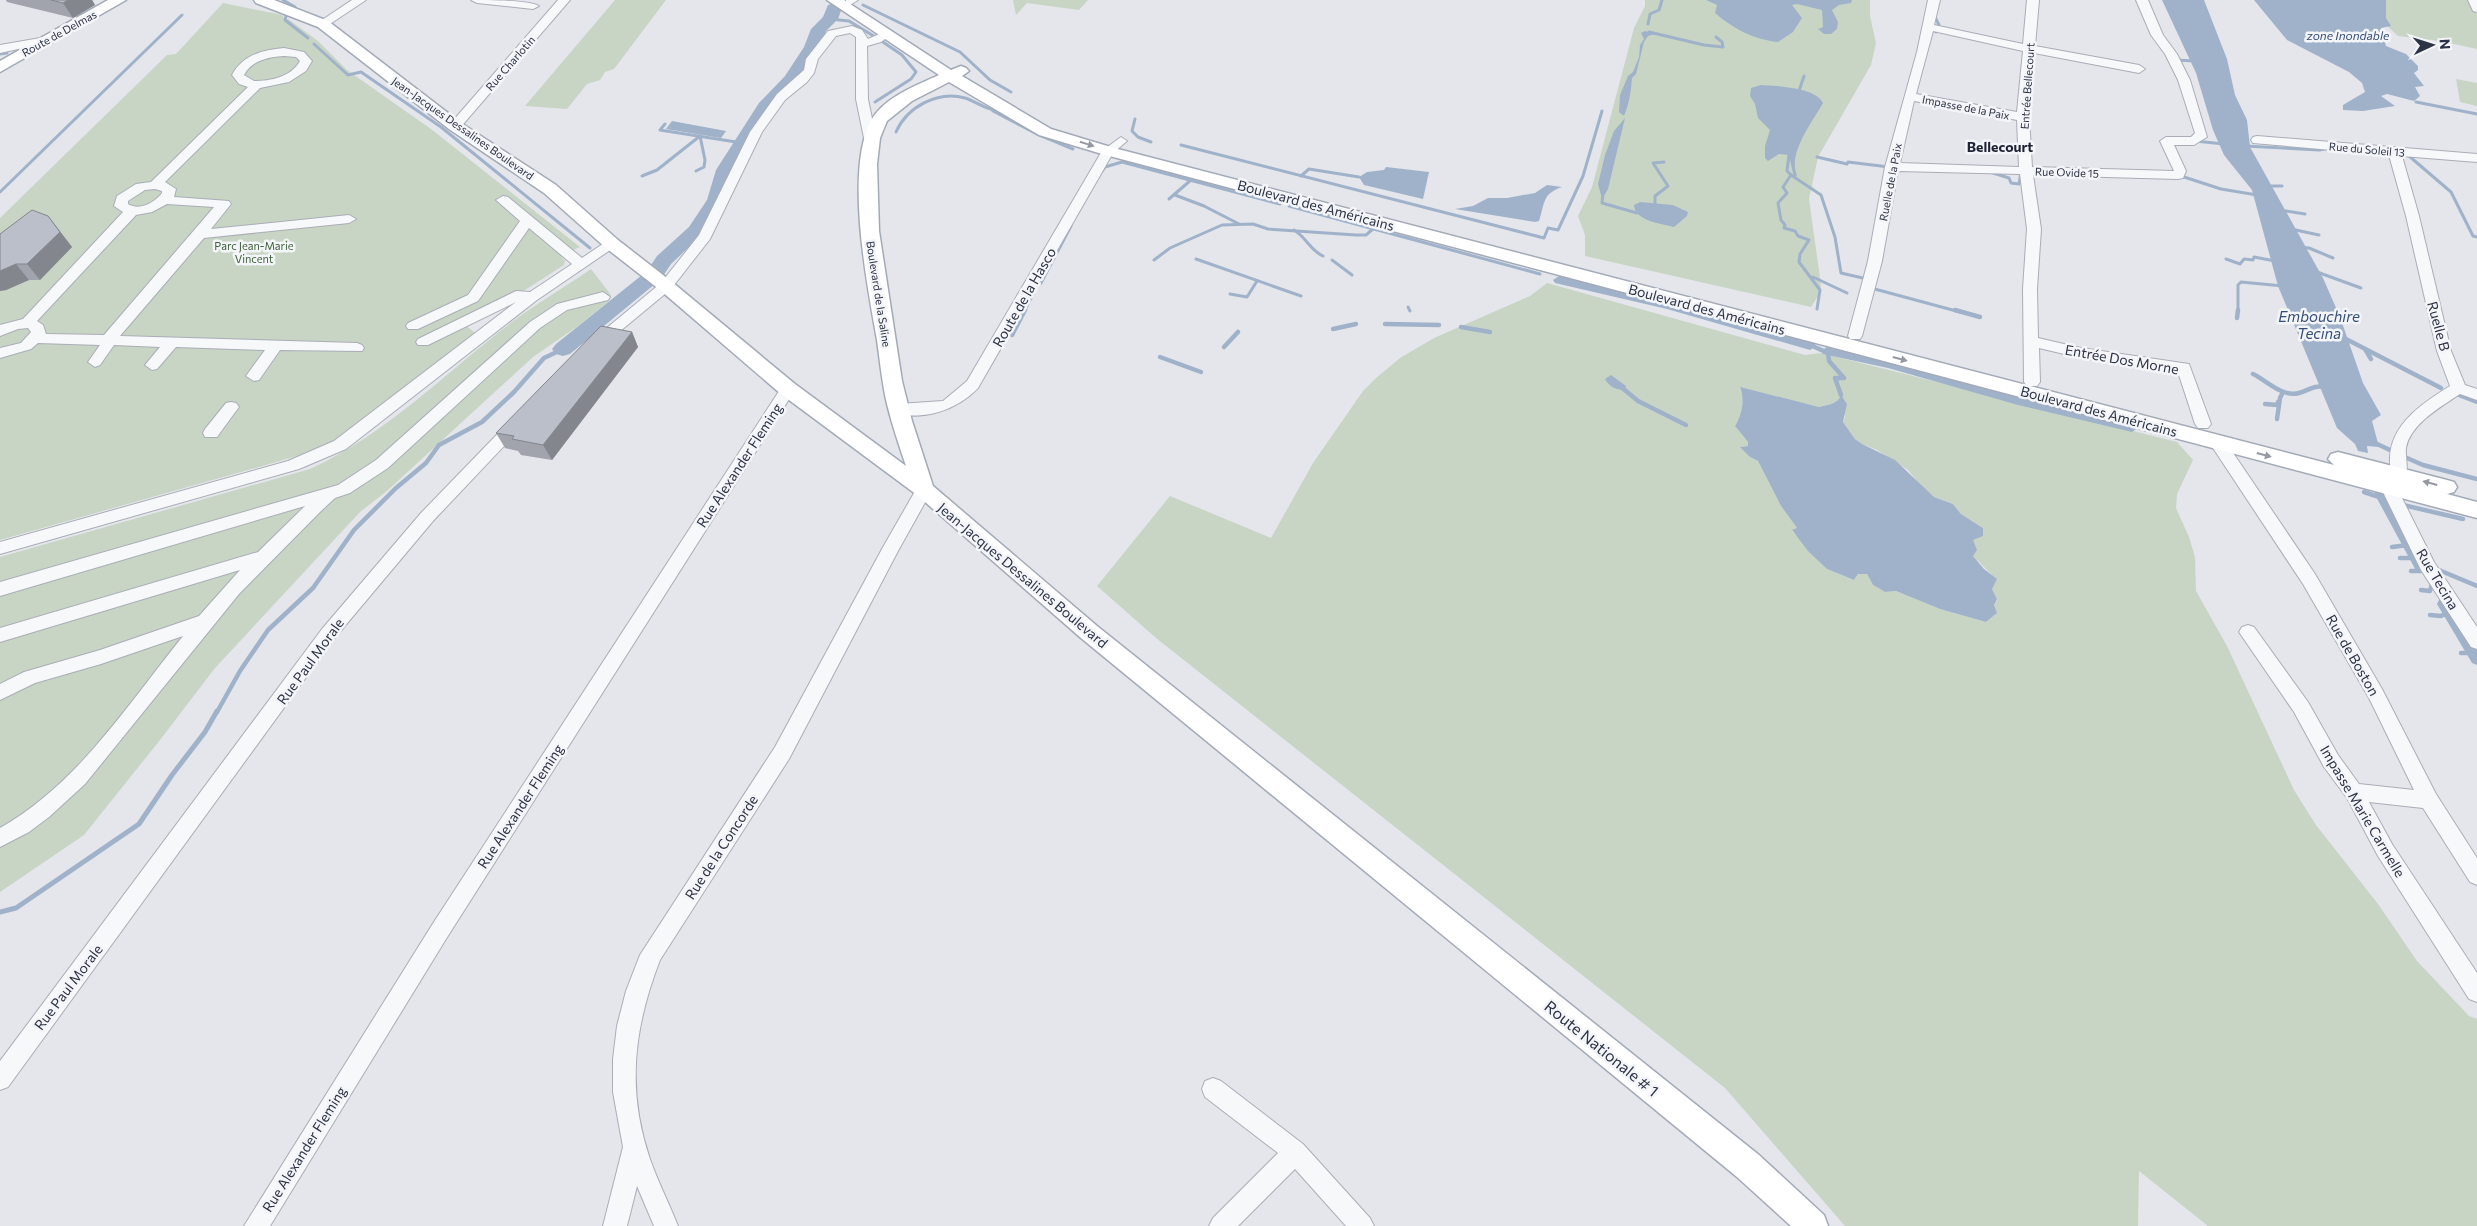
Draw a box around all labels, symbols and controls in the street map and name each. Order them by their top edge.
street label: Route de Delmas [19,7,99,59]
north arrow [2407,20,2457,70]
water label: zone Inondable [2306,28,2390,42]
street label: Rue Charlotin [483,33,537,93]
text: N [2437,38,2454,50]
street label: Entrée Bellecourt [2017,42,2037,130]
street label: Jean-Jacques Dessalines Boulevard [389,74,536,183]
street label: Impasse de la Paix [1921,92,2011,122]
district label: Bellecourt [1967,138,2033,155]
street label: Rue du Soleil 13 [2328,139,2406,159]
one-way arrow [1079,141,1094,149]
street label: Ruelle de la Paix [1876,142,1904,222]
street label: Rue Ovide 15 [2035,164,2099,180]
street label: Boulevard des Américains [1236,176,1396,234]
park label: Parc Jean-Marie Vincent [214,239,294,265]
street label: Boulevard de la Saline [864,240,894,348]
street label: Route de la Hasco [989,244,1059,350]
street label: Boulevard des Américains [1627,280,1787,338]
street label: Ruelle B [2424,299,2454,353]
water label: Embouchire Tecina [2278,307,2360,342]
street label: Entrée Dos Morne [2064,341,2180,377]
one-way arrow [1893,356,1908,364]
street label: Boulevard des Américains [2019,382,2179,440]
street label: Rue Alexander Fleming [692,399,786,530]
one-way arrow [2257,451,2272,459]
one-way arrow [2422,478,2437,486]
street label: Jean-Jacques Dessalines Boulevard [935,499,1111,651]
street label: Rue Tecina [2413,545,2463,613]
street label: Rue de Boston [2323,611,2383,699]
street label: Rue Paul Morale [273,614,347,708]
street label: Rue Alexander Fleming [473,740,567,871]
street label: Impasse Marie Carmelle [2317,742,2409,880]
street label: Rue de la Concorde [681,792,761,902]
street label: Rue Paul Morale [30,941,106,1033]
street label: Route Nationale # 1 [1541,996,1663,1100]
street label: Rue Alexander Fleming [258,1083,350,1215]

